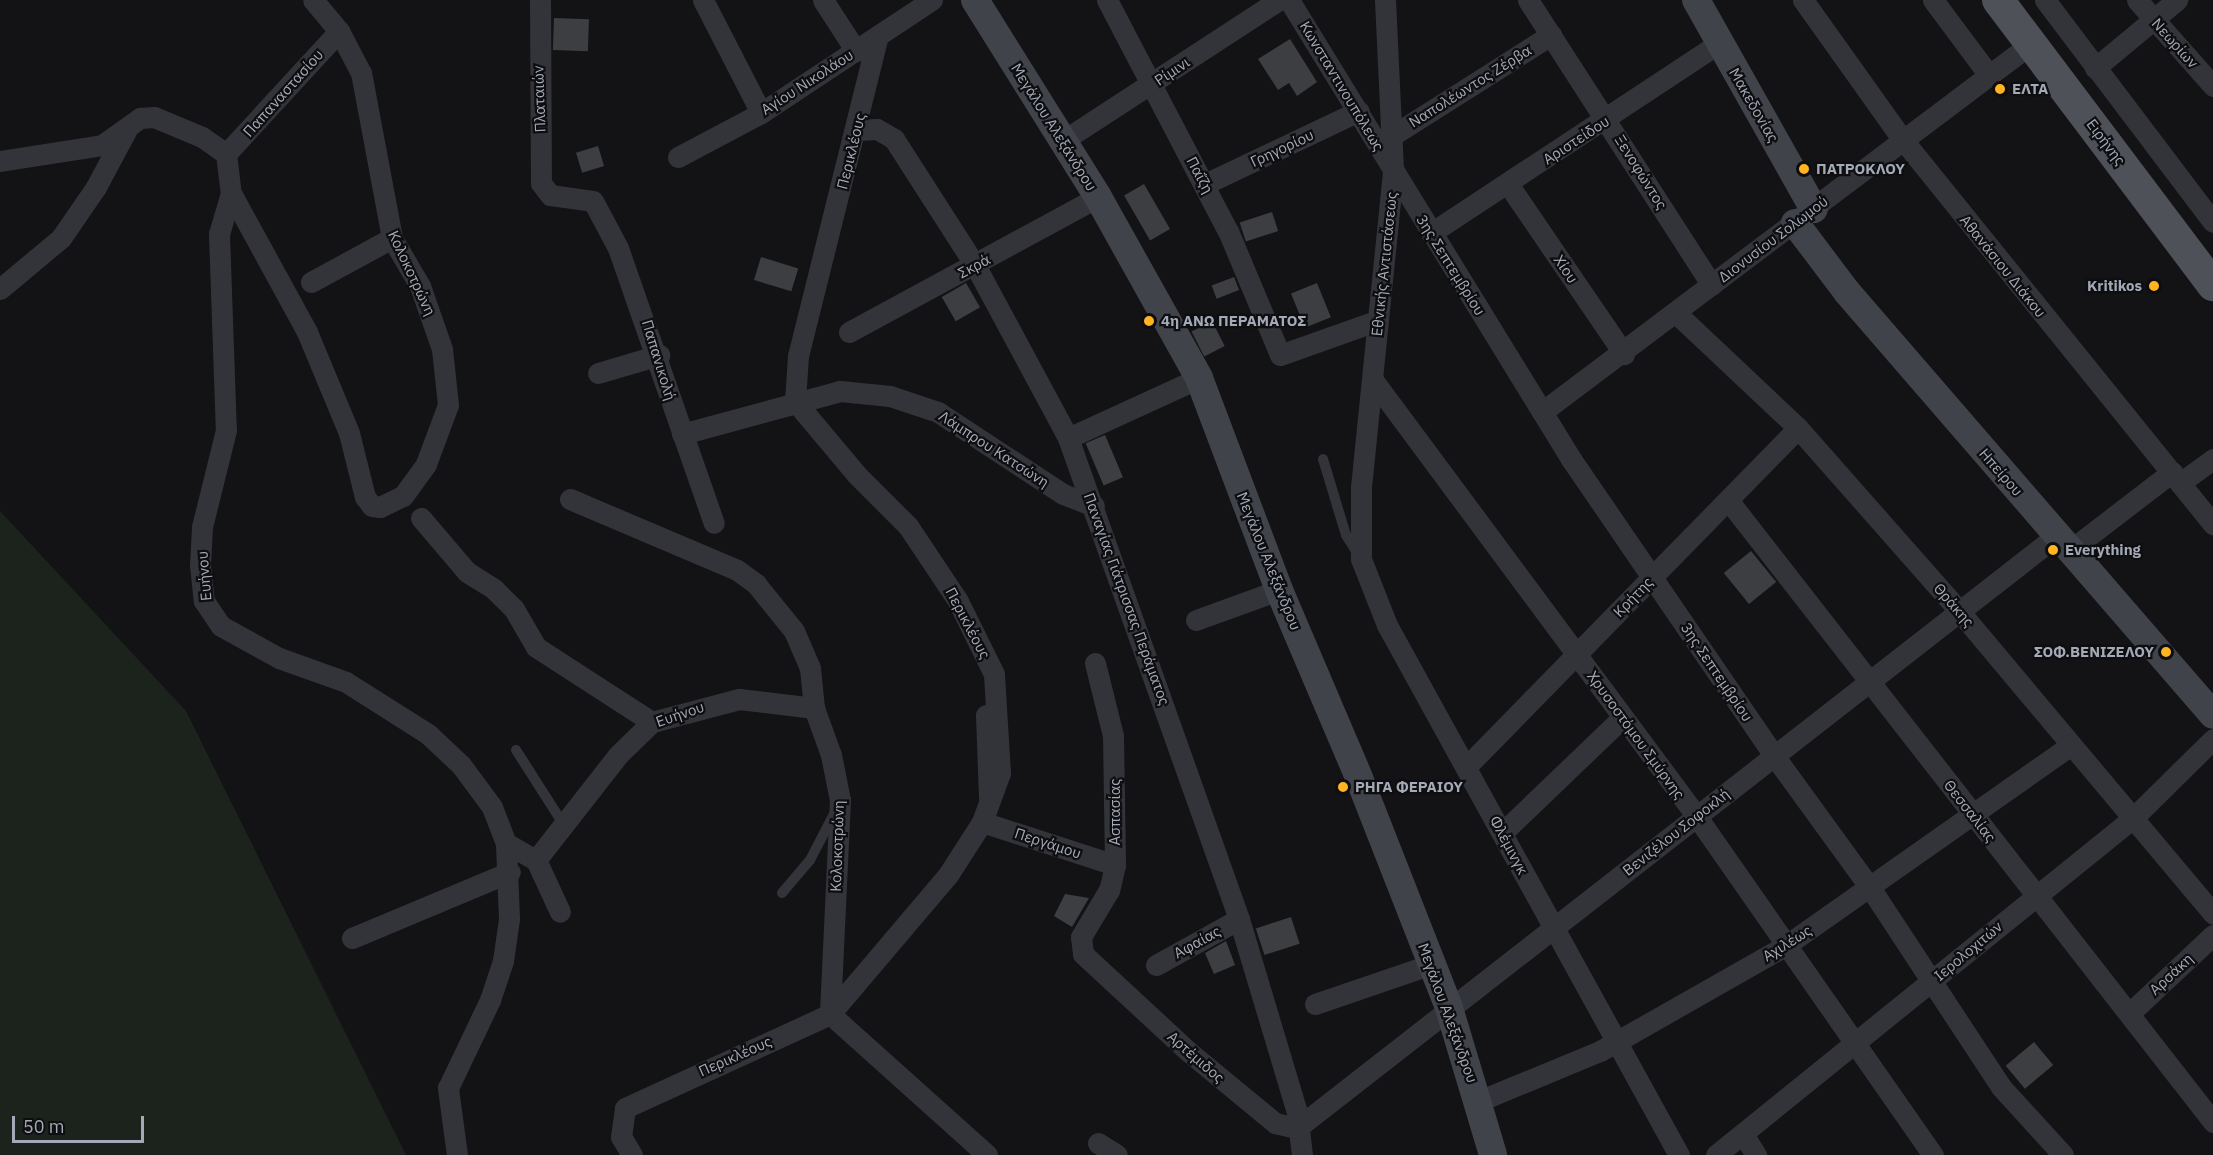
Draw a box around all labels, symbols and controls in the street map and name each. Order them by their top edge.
street label: Νεωρίων [2148,14,2202,72]
street label: Κωνσταντινουπόλεως [1296,18,1388,154]
street label: Ναπολέωντος Ζέρβα [1405,41,1535,131]
street label: Αγίου Νικολάου [757,45,857,119]
street label: Παπαναστασίου [239,46,327,140]
street label: Ρίμινι [1151,53,1193,89]
street label: Μεγάλου Αλεξάνδρου [1007,60,1101,194]
street label: Πλαταιών [529,65,549,133]
street label: Μακεδονίας [1725,65,1783,145]
place label: ΕΛΤΑ [2012,80,2048,98]
marker: ΕΛΤΑ [1993,82,2007,96]
street label: Περικλέους [833,111,869,191]
street label: Αριστείδου [1539,112,1613,168]
street label: Ειρήνης [2083,115,2129,169]
street label: Γρηγορίου [1247,125,1317,171]
street label: Ξενοφώντος [1611,131,1671,213]
street label: Παΐζη [1183,153,1217,197]
place label: ΠΑΤΡΟΚΛΟΥ [1816,160,1905,178]
marker: ΠΑΤΡΟΚΛΟΥ [1797,162,1811,176]
street label: Εθνικής Αντιστάσεως [1367,191,1401,337]
street label: Διονυσίου Σολωμού [1715,192,1831,286]
street label: 3ης Σεπτεμβρίου [1413,211,1489,319]
street label: Αθανάσιου Διάκου [1956,211,2050,321]
street label: Κολοκοτρώνη [384,228,440,318]
street label: Σκρά [955,250,993,282]
street label: Χίου [1550,251,1582,287]
place label: Kritikos [2087,277,2142,295]
marker: Kritikos [2147,279,2161,293]
place label: 4η ΑΝΩ ΠΕΡΑΜΑΤΟΣ [1161,312,1306,330]
marker: 4η ΑΝΩ ΠΕΡΑΜΑΤΟΣ [1142,314,1156,328]
street label: Παπανικολή [638,318,680,402]
street label: Λάμπρου Κατσώνη [936,407,1052,491]
street label: Ηπείρου [1975,444,2027,500]
street label: Μεγάλου Αλεξάνδρου [1233,489,1305,633]
street label: Παναγίας Γιάτρισσας Περάματος [1080,490,1174,708]
place label: Everything [2065,541,2141,559]
marker: Everything [2046,543,2060,557]
street label: Ευήνου [193,550,215,602]
street label: Κρήτης [1609,573,1657,621]
street label: Θράκης [1930,579,1978,631]
street label: Περικλέους [942,584,994,662]
street label: 3ης Σεπτεμβρίου [1677,619,1757,725]
place label: ΣΟΦ.ΒΕΝΙΖΕΛΟΥ [2034,643,2154,661]
marker: ΣΟΦ.ΒΕΝΙΖΕΛΟΥ [2159,645,2173,659]
street label: Χρυσοστόμου Σμύρνης [1583,667,1689,803]
street label: Ευήνου [653,697,707,731]
street label: Θεσσαλίας [1940,776,2000,846]
street label: Ασπασίας [1106,778,1124,846]
place label: ΡΗΓΑ ΦΕΡΑΙΟΥ [1355,778,1463,796]
marker: ΡΗΓΑ ΦΕΡΑΙΟΥ [1336,780,1350,794]
street label: Βενιζέλου Σοφοκλή [1619,785,1733,879]
street label: Κολοκοτρώνη [826,800,848,892]
street label: Φλέμινγκ [1486,813,1532,877]
street label: Περγάμου [1012,824,1084,862]
street label: Ιερολοχιτών [1930,917,2006,985]
street label: Αχιλέως [1759,921,1815,965]
street label: Αφαίας [1170,922,1224,962]
street label: Μεγάλου Αλεξάνδρου [1414,941,1482,1085]
street label: Αρσάκη [2146,949,2196,999]
street label: Αρτέμιδος [1164,1027,1228,1087]
street label: Περικλέους [696,1032,774,1080]
scale bar [15,1104,147,1142]
text: 50 m [23,1115,65,1138]

